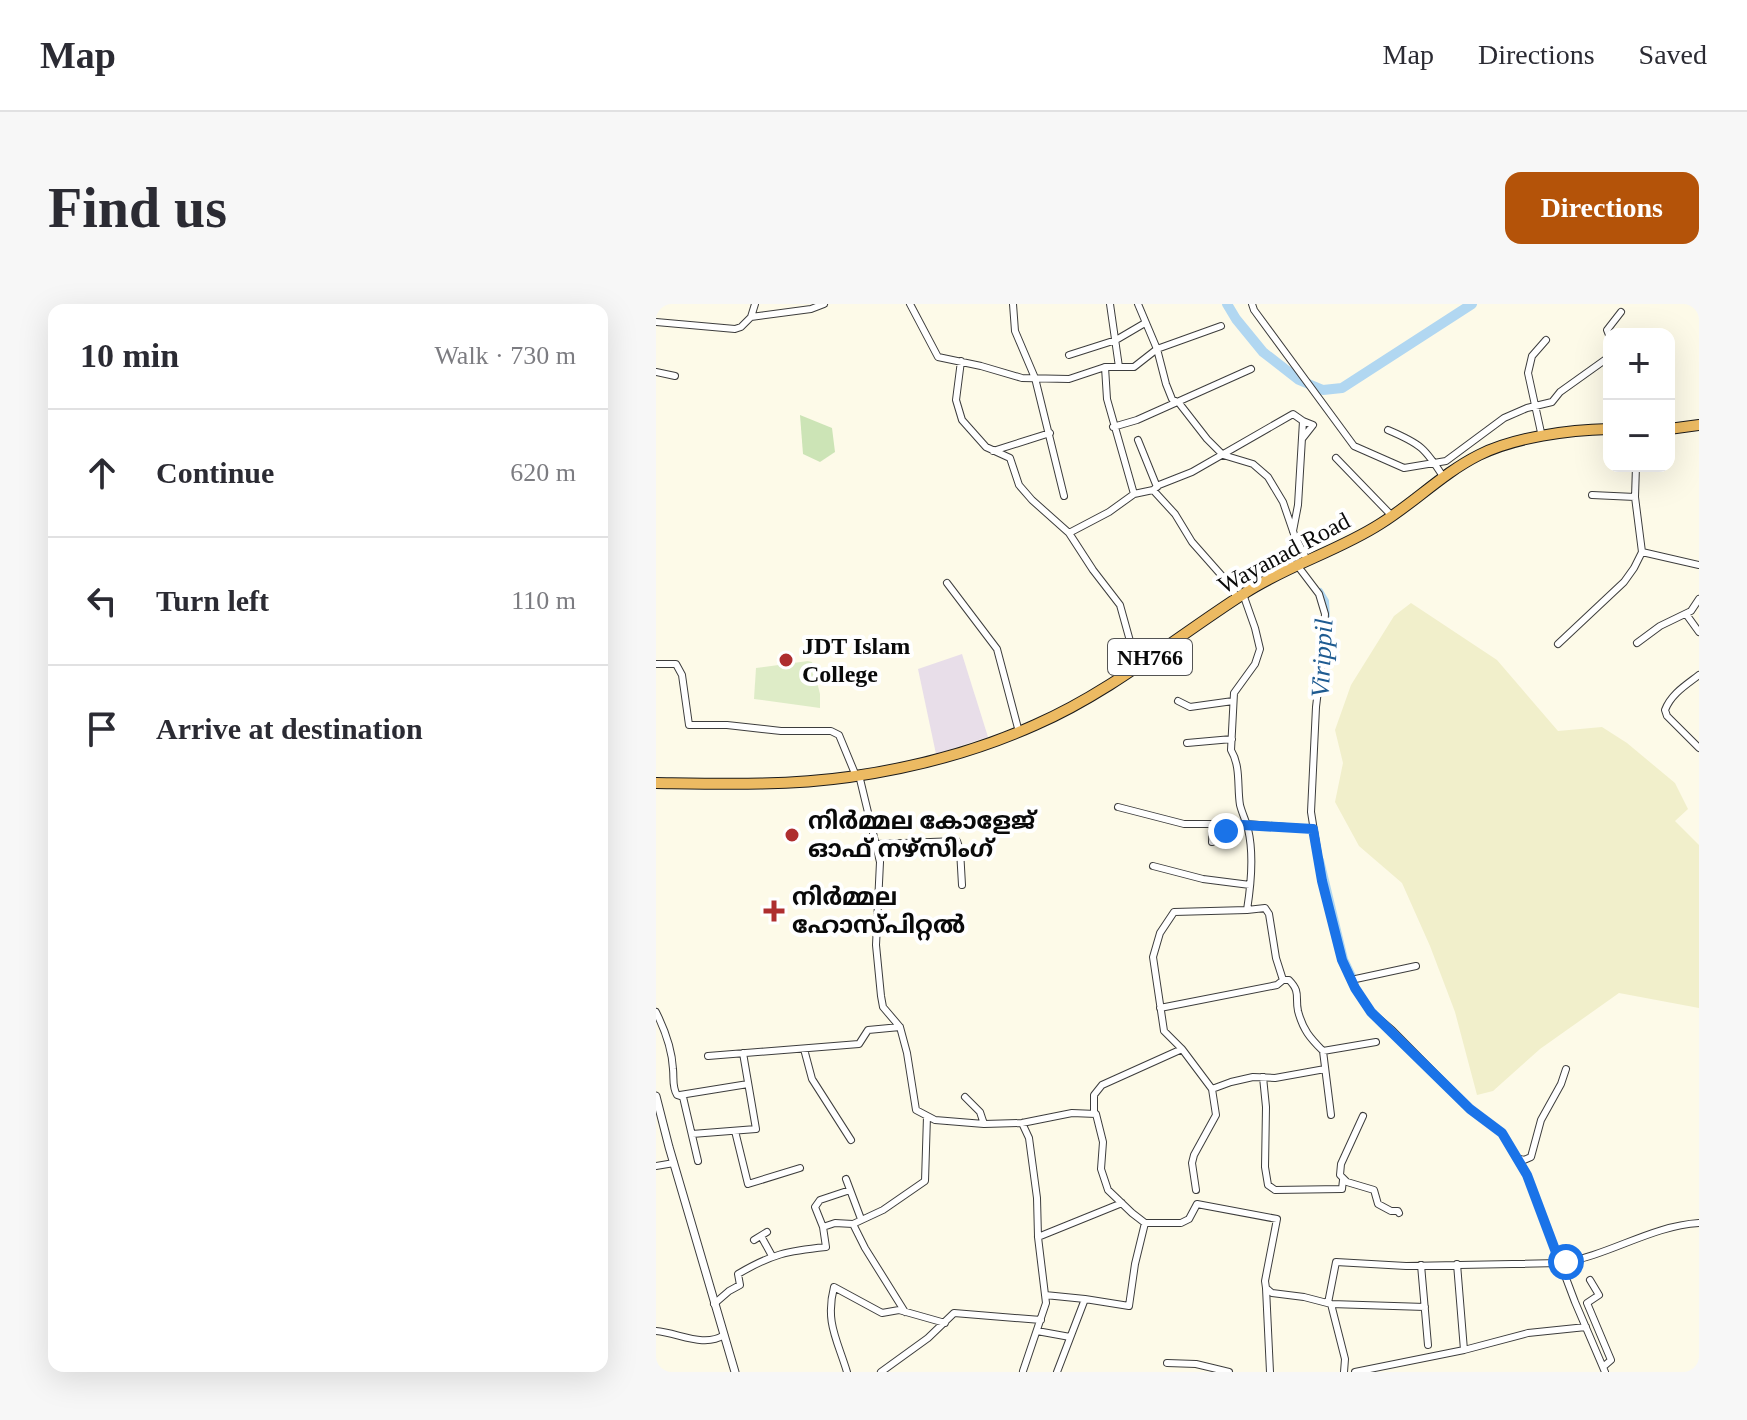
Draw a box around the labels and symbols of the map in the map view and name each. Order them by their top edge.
street label: Wayanad Road [1214,507,1354,599]
water label: Virippil [1305,618,1339,698]
place label: JDT Islam College [802,633,910,687]
road number: NH766 [1108,639,1192,675]
marker: JDT Islam College [777,651,795,669]
place label: നിർമ്മല കോളേജ് ഓഫ് നഴ്സിംഗ് [808,808,1038,862]
route end [1208,813,1244,849]
marker: നിർമ്മല കോളേജ് ഓഫ് നഴ്സിംഗ് [783,826,801,844]
place label: നിർമ്മല ഹോസ്പിറ്റൽ [792,884,965,941]
marker: നിർമ്മല ഹോസ്പിറ്റൽ [763,900,785,922]
route start [1548,1244,1584,1280]

